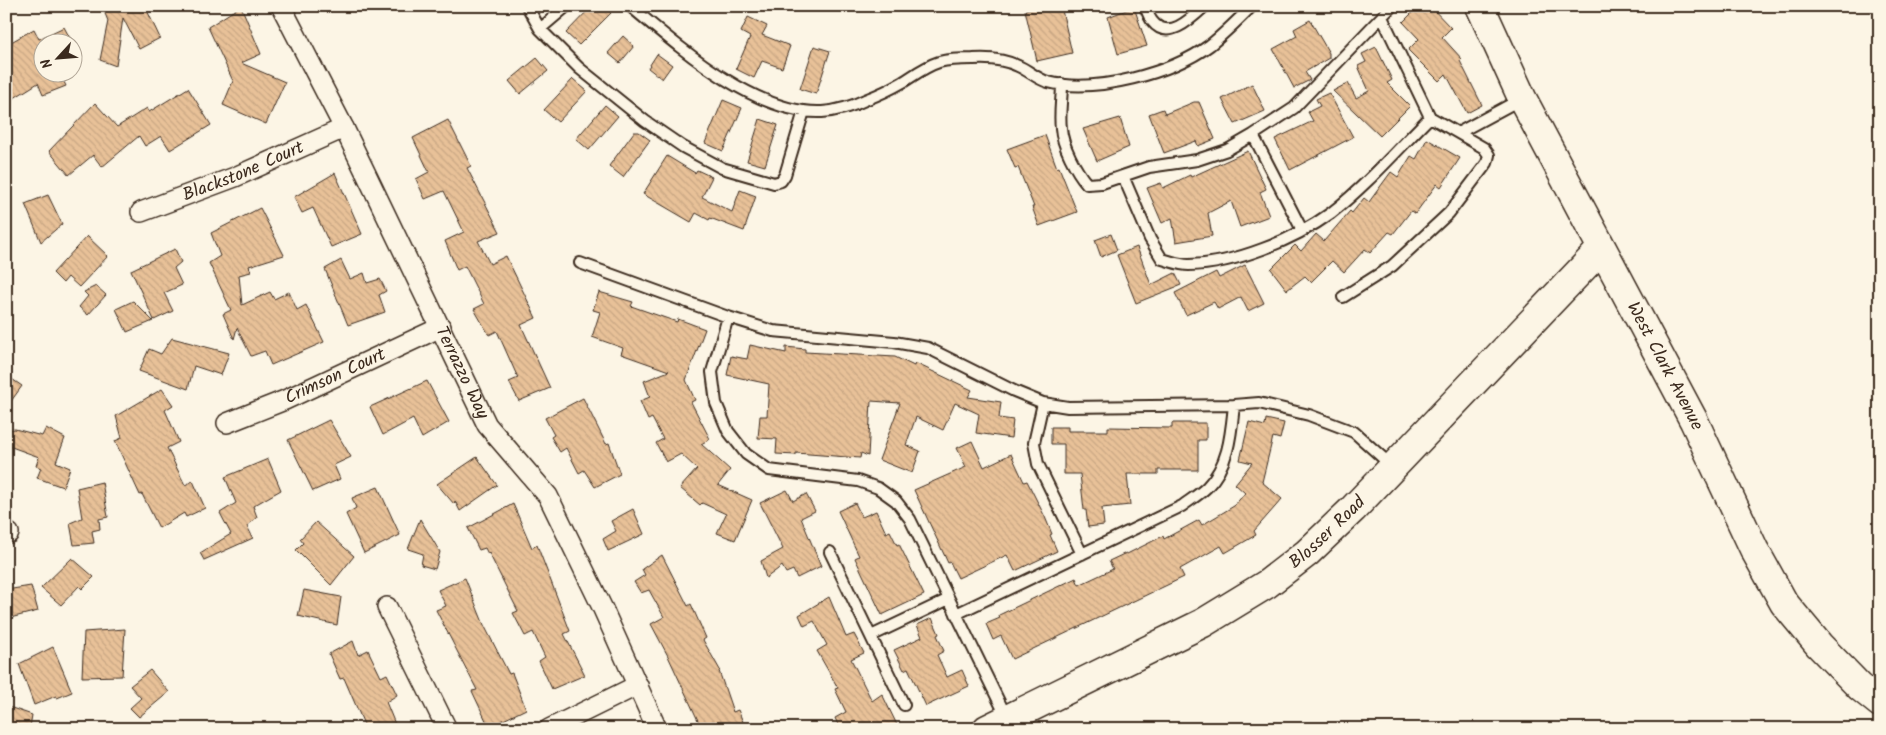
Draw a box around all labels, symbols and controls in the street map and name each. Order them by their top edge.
north arrow [32,32,82,82]
text: N [35,54,59,72]
street label: Blackstone Court [179,133,310,210]
street label: West Clark Avenue [1619,297,1711,435]
street label: Terrazzo Way [427,321,497,425]
street label: Crimson Court [280,340,392,413]
street label: Blosser Road [1283,488,1374,576]

